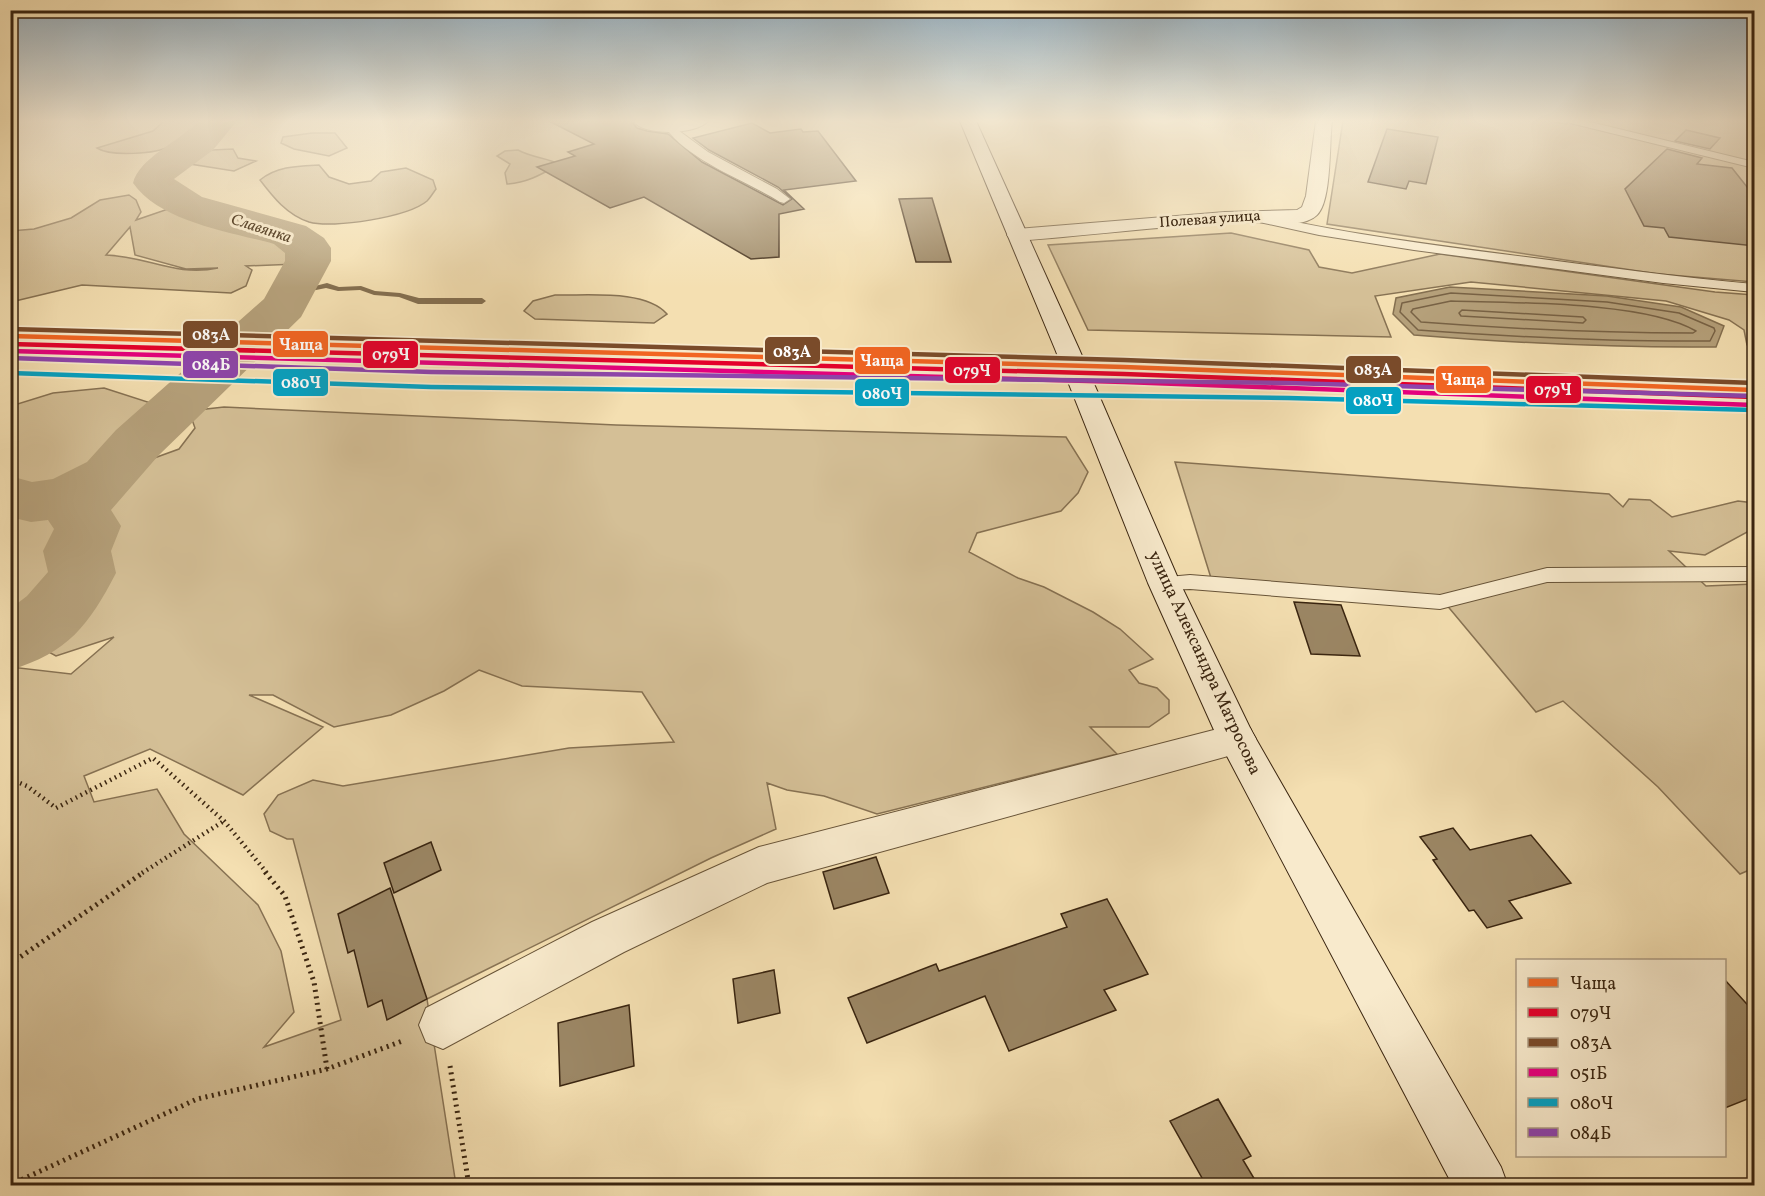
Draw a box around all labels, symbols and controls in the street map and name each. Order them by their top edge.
street label: Полевая улица [1159,206,1261,234]
water label: Славянка [228,209,295,249]
line badge: 083А [182,320,239,349]
text: 083А [192,325,231,347]
line badge: Чаща [272,330,329,358]
text: Чаща [279,335,323,357]
line badge: 083А [764,336,821,365]
line badge: 079Ч [362,340,419,369]
text: 083А [773,342,812,364]
text: 079Ч [372,345,410,367]
line badge: Чаща [854,346,911,375]
line badge: 084Б [182,350,239,379]
text: Чаща [860,351,904,373]
text: 084Б [192,355,230,377]
line badge: 083А [1345,355,1402,384]
line badge: 079Ч [944,356,1001,384]
text: 083А [1354,360,1393,382]
text: 079Ч [953,361,991,383]
line badge: Чаща [1435,365,1492,394]
line badge: 080Ч [272,368,329,397]
text: Чаща [1441,370,1485,392]
text: 080Ч [281,373,321,395]
line badge: 079Ч [1525,375,1582,404]
line badge: 080Ч [854,378,910,407]
text: 079Ч [1534,380,1572,402]
text: 080Ч [862,384,902,406]
line badge: 080Ч [1345,386,1402,415]
text: 080Ч [1353,391,1393,413]
street label: улица Александра Матросова [1141,547,1267,779]
legend [1516,959,1726,1157]
text: Чаща [1570,972,1616,997]
text: 079Ч [1570,1002,1611,1027]
text: 083А [1570,1032,1612,1057]
text: 051Б [1570,1062,1607,1087]
text: 080Ч [1570,1092,1613,1117]
text: 084Б [1570,1122,1611,1147]

